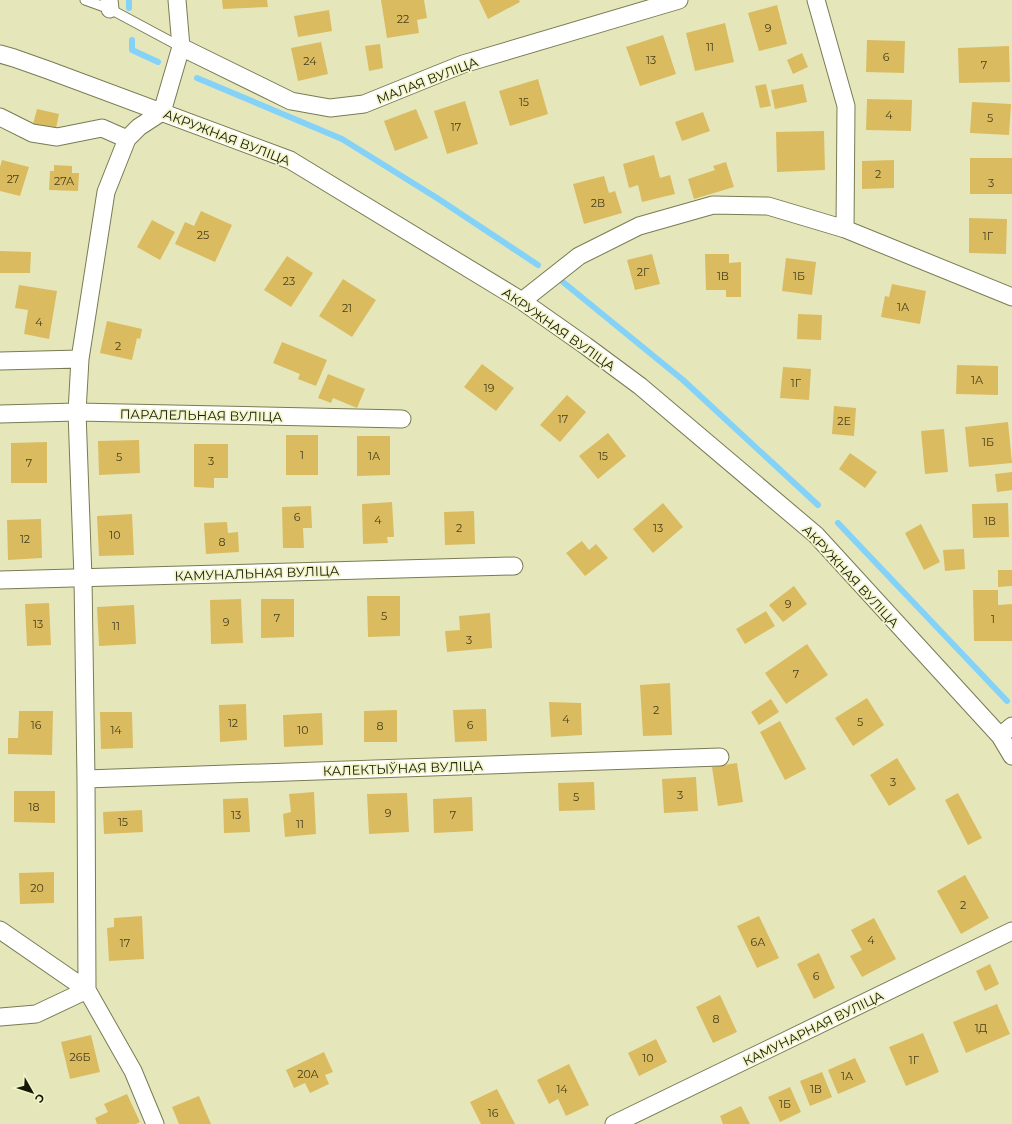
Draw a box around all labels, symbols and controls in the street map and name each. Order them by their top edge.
house number: 22 [397,12,409,26]
house number: 9 [765,21,772,35]
house number: 11 [706,40,714,54]
house number: 6 [883,50,890,64]
street label: МАЛАЯ ВУЛІЦА [374,53,480,107]
house number: 13 [646,53,656,67]
house number: 24 [303,54,317,68]
house number: 7 [981,58,987,72]
house number: 15 [519,95,529,109]
street label: АКРУЖНАЯ ВУЛІЦА [161,105,293,169]
house number: 4 [885,108,893,122]
house number: 5 [987,111,993,125]
house number: 17 [451,120,461,134]
house number: 2 [875,167,881,181]
house number: 27 [7,172,19,186]
house number: 27А [54,174,75,188]
house number: 3 [988,176,994,190]
house number: 2В [591,196,605,210]
house number: 25 [197,228,209,242]
house number: 1Г [983,229,994,243]
house number: 2Г [637,265,650,279]
house number: 1В [717,269,729,283]
house number: 1Б [793,269,805,283]
house number: 23 [283,274,295,288]
street label: АКРУЖНАЯ ВУЛІЦА [499,284,619,374]
house number: 1А [897,300,910,314]
house number: 21 [342,301,352,315]
house number: 4 [35,315,43,329]
house number: 2 [115,339,121,353]
house number: 1А [971,373,984,387]
house number: 1Г [791,376,802,390]
house number: 19 [484,381,495,395]
street label: ПАРАЛЕЛЬНАЯ ВУЛІЦА [120,406,283,424]
house number: 17 [558,412,568,426]
house number: 2Е [837,414,851,428]
house number: 1Б [982,435,994,449]
house number: 1 [300,448,304,462]
house number: 1А [368,449,381,463]
house number: 15 [598,449,608,463]
house number: 5 [116,450,122,464]
house number: 3 [208,454,214,468]
house number: 7 [26,456,32,470]
house number: 6 [294,510,301,524]
house number: 4 [374,513,382,527]
house number: 1В [984,514,996,528]
house number: 2 [456,521,462,535]
house number: 13 [653,521,663,535]
street label: АКРУЖНАЯ ВУЛІЦА [799,521,903,631]
house number: 10 [109,528,121,542]
house number: 12 [20,532,30,546]
house number: 8 [218,535,226,549]
street label: КАМУНАЛЬНАЯ ВУЛІЦА [174,562,340,584]
house number: 9 [785,597,792,611]
house number: 5 [381,609,387,623]
house number: 7 [274,611,280,625]
house number: 1 [991,612,995,626]
house number: 9 [223,615,230,629]
house number: 13 [33,617,43,631]
house number: 11 [112,619,120,633]
house number: 3 [466,633,472,647]
house number: 7 [793,667,799,681]
house number: 2 [653,703,659,717]
house number: 4 [562,712,570,726]
house number: 5 [857,715,863,729]
house number: 12 [228,716,238,730]
house number: 16 [31,718,42,732]
house number: 6 [467,718,474,732]
house number: 8 [376,719,384,733]
house number: 14 [110,723,122,737]
house number: 10 [297,723,309,737]
street label: КАЛЕКТЫЎНАЯ ВУЛІЦА [323,757,484,779]
house number: 3 [890,775,896,789]
house number: 3 [677,788,683,802]
house number: 5 [573,790,579,804]
house number: 18 [29,800,40,814]
house number: 9 [385,806,392,820]
house number: 13 [231,808,241,822]
house number: 7 [450,808,456,822]
house number: 15 [118,815,128,829]
house number: 11 [296,817,304,831]
house number: 20 [30,881,44,895]
house number: 2 [960,898,966,912]
house number: 4 [867,933,875,947]
house number: 6А [751,935,766,949]
house number: 17 [120,936,130,950]
house number: 6 [813,969,820,983]
street label: КАМУНАРНАЯ ВУЛІЦА [740,987,886,1069]
house number: 8 [712,1012,720,1026]
house number: 1Д [975,1021,988,1035]
house number: 26Б [70,1050,90,1064]
house number: 10 [642,1051,654,1065]
house number: 1Г [909,1053,920,1067]
house number: 20А [297,1067,320,1081]
house number: 1А [841,1069,854,1083]
north arrow [12,1072,52,1112]
house number: 14 [556,1082,568,1096]
house number: 1В [810,1082,822,1096]
text: С [32,1091,48,1106]
house number: 1Б [779,1097,791,1111]
house number: 16 [488,1106,499,1120]

